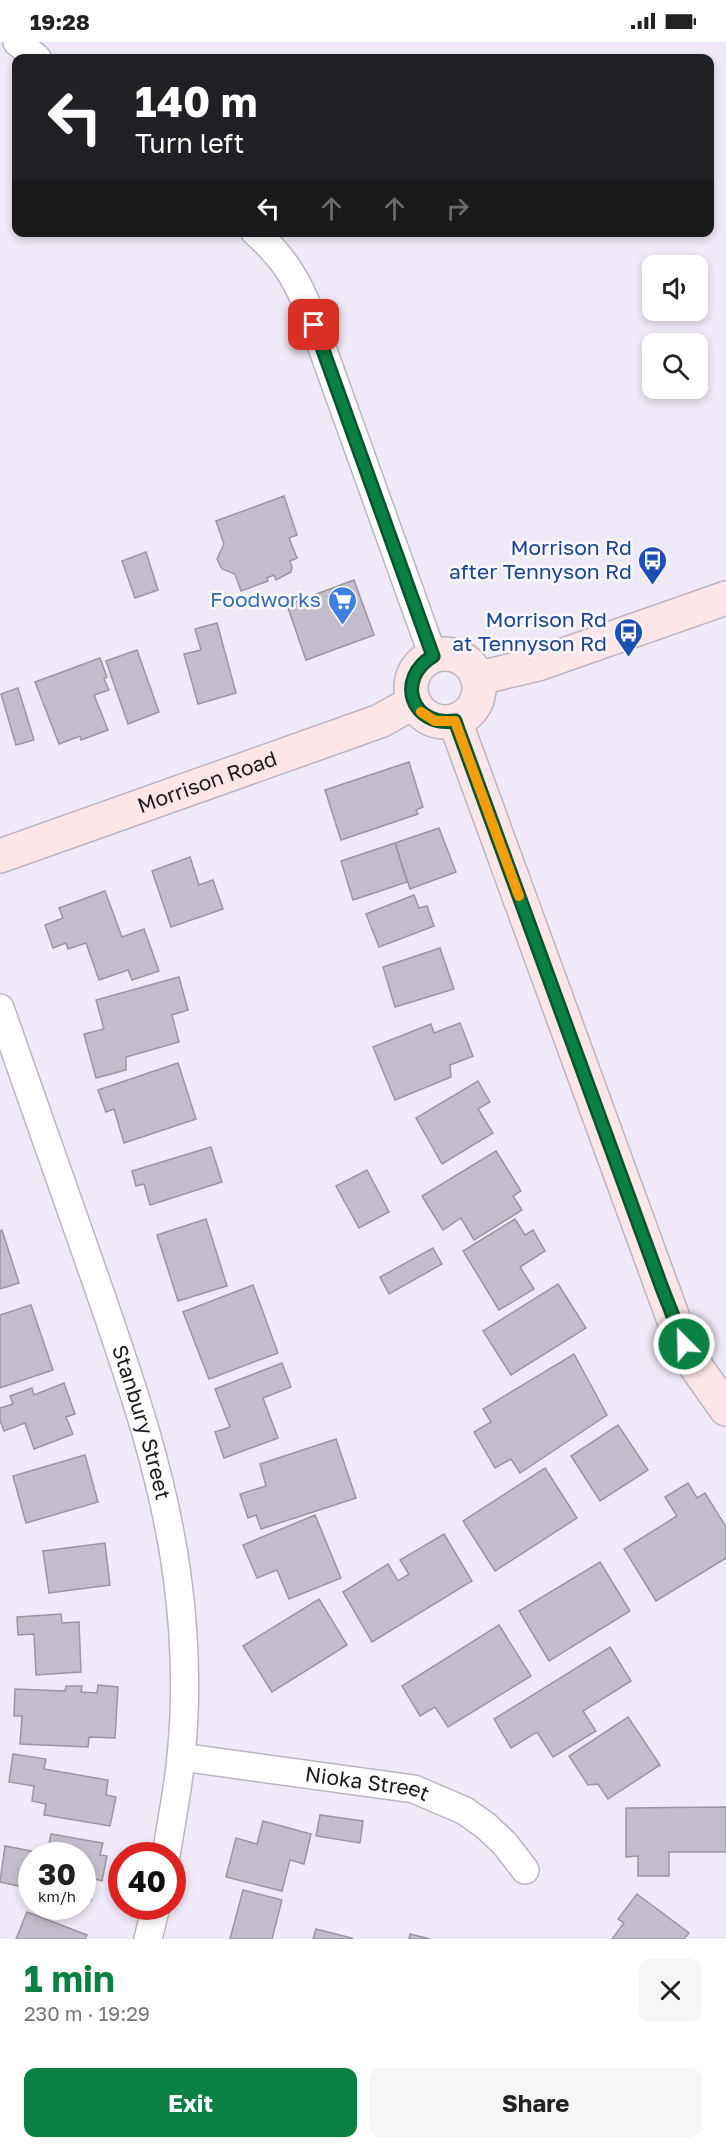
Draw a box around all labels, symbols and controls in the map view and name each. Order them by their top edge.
text: 19:28 [30,8,90,35]
text: 140 m [135,76,257,126]
icon: left [36,78,114,156]
text: Turn left [135,127,244,159]
icon: left [252,192,285,225]
icon: ahead [315,192,348,225]
icon: ahead [378,192,411,225]
icon: right [441,192,474,225]
map controls [642,255,708,399]
button: sound [642,255,708,321]
pin [288,299,339,350]
icon: arrive [297,308,330,341]
button: search [642,333,708,399]
place label: Morrison Rd after Tennyson Rd [449,534,632,584]
bus stop icon: Morrison Rd after Tennyson Rd [637,544,669,586]
supermarket icon: Foodworks [326,584,358,626]
place label: Foodworks [210,586,321,612]
place label: Morrison Rd at Tennyson Rd [452,606,607,656]
bus stop icon: Morrison Rd at Tennyson Rd [612,616,644,658]
street label: Morrison Road [134,745,280,818]
position arrow [652,1312,716,1376]
street label: Stanbury Street [107,1341,177,1502]
street label: Nioka Street [304,1760,434,1806]
speed limit sign: 40 [108,1842,186,1920]
text: 30 [38,1856,76,1892]
text: km/h [38,1887,76,1905]
text: 1 min [24,1957,115,2000]
button: close [639,1959,702,2022]
text: 230 m · 19:29 [24,2001,150,2025]
button: Exit [24,2068,357,2137]
button: Share [369,2068,702,2137]

